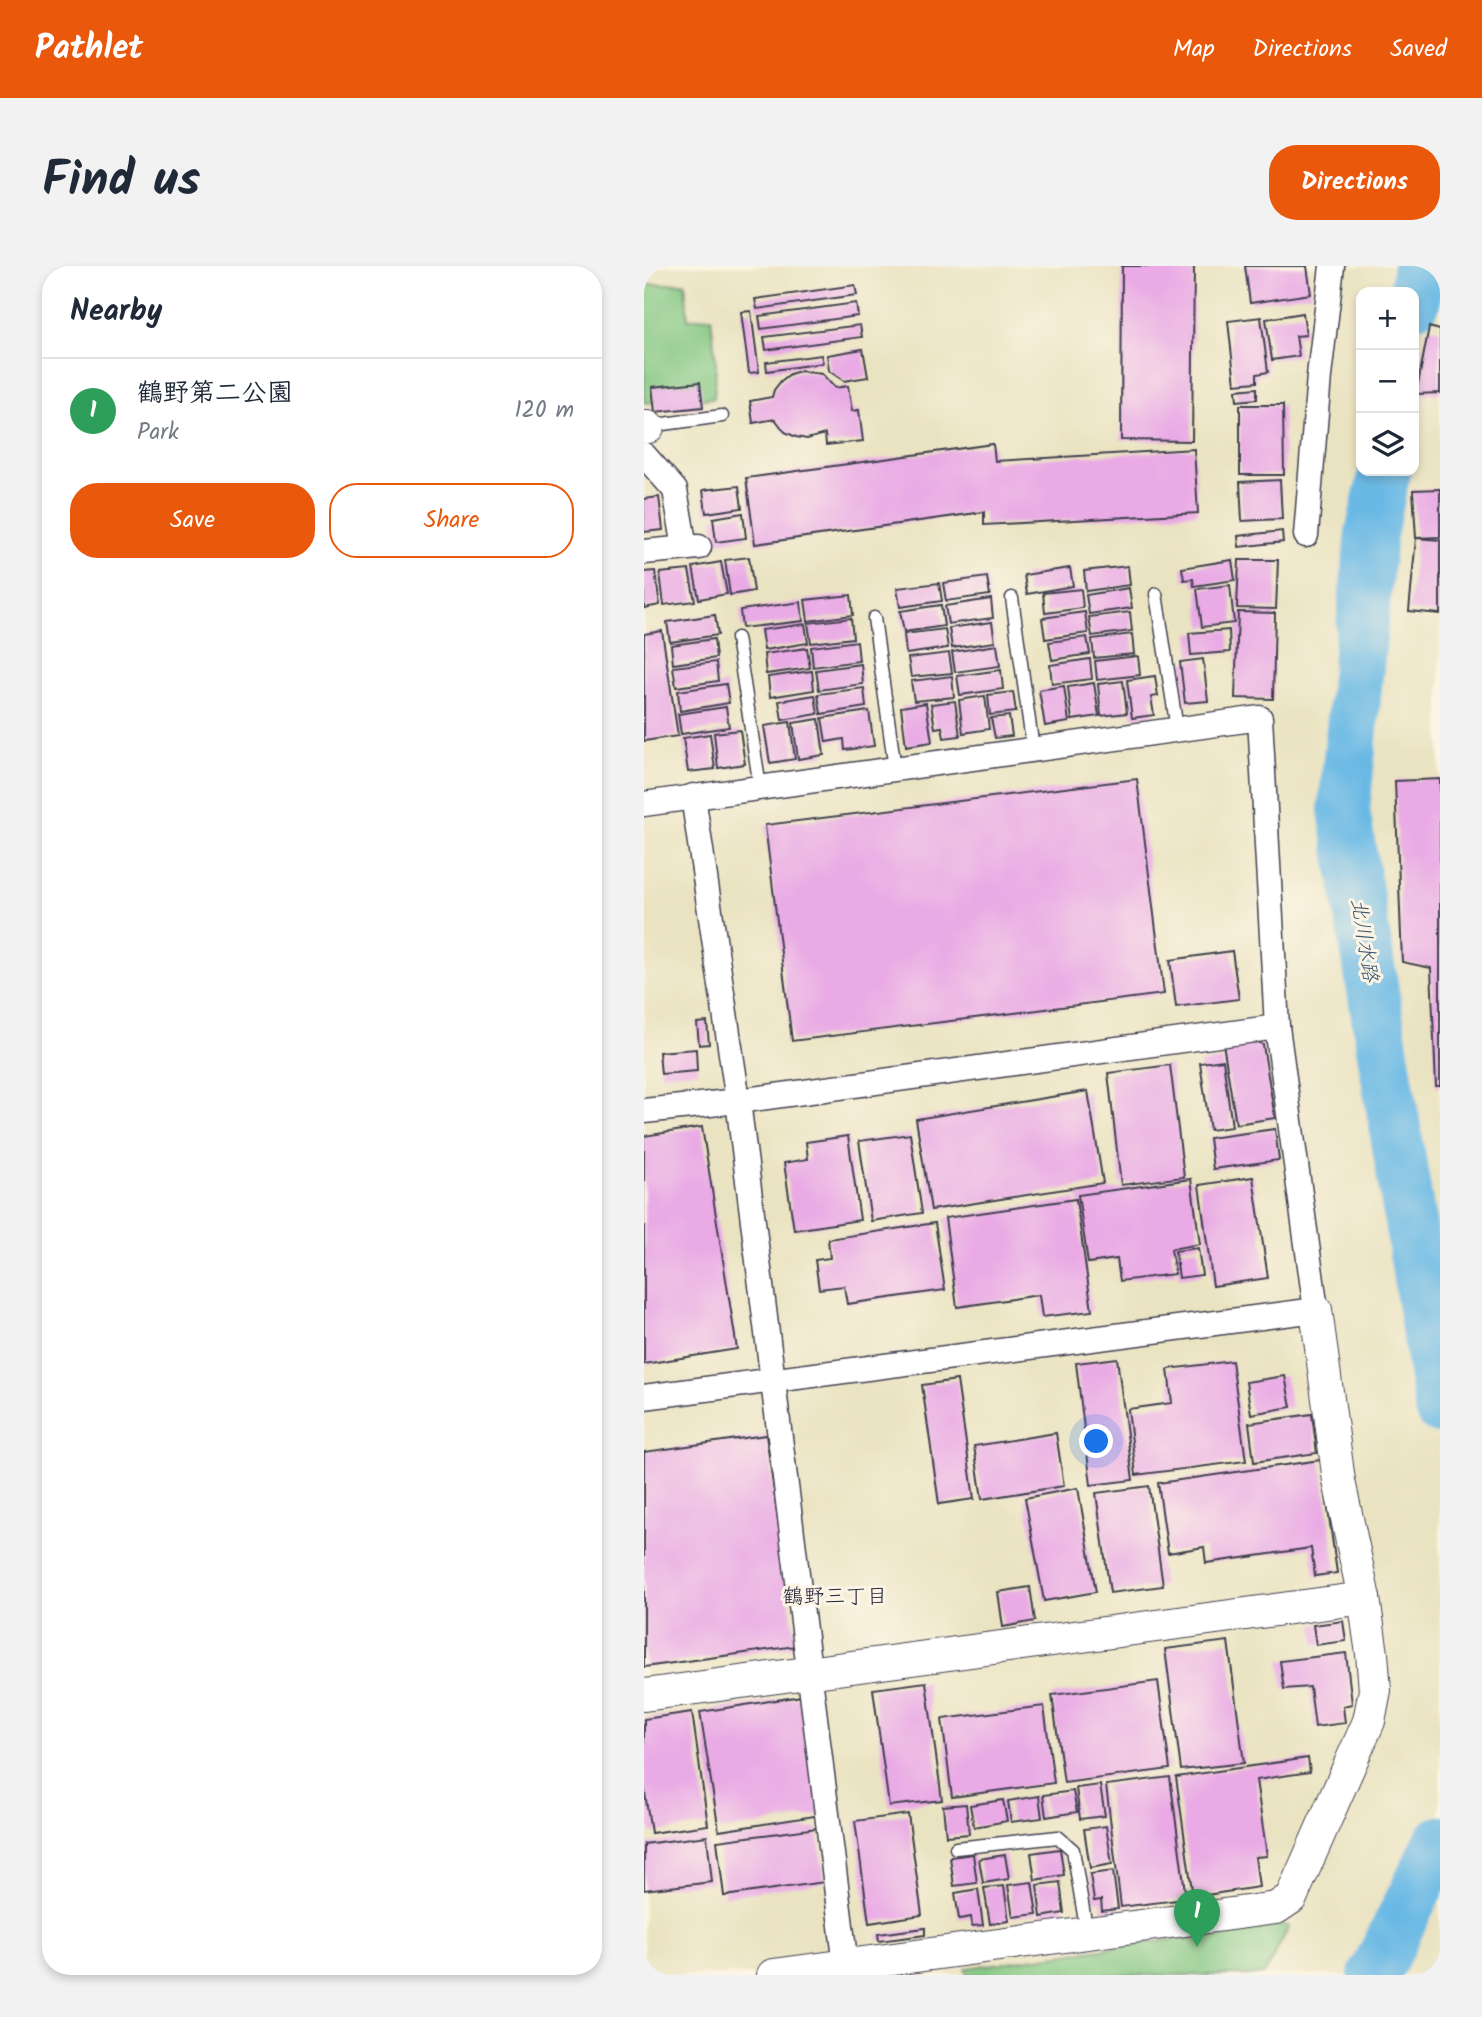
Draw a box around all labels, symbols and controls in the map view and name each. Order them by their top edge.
text: Pathlet [35,23,143,76]
text: Map [1173,30,1215,69]
text: Directions [1253,30,1352,69]
text: Saved [1390,30,1447,69]
text: Find us [42,143,200,221]
button: Directions [1269,145,1440,220]
map controls [1356,287,1419,476]
button: + [1356,287,1419,350]
text: Nearby [70,288,162,336]
button: − [1356,350,1419,413]
text: 鶴野第二公園 [137,373,293,415]
text: 1 [90,393,96,429]
text: 120 m [514,393,574,429]
button: layers [1356,413,1419,476]
text: Park [137,415,179,451]
button: Save [70,483,315,558]
button: Share [329,483,574,558]
water label: 北川水路 [1341,896,1387,985]
your location [1079,1424,1113,1458]
district label: 鶴野三丁目 [783,1581,888,1614]
pin: 1 [1174,1889,1220,1947]

